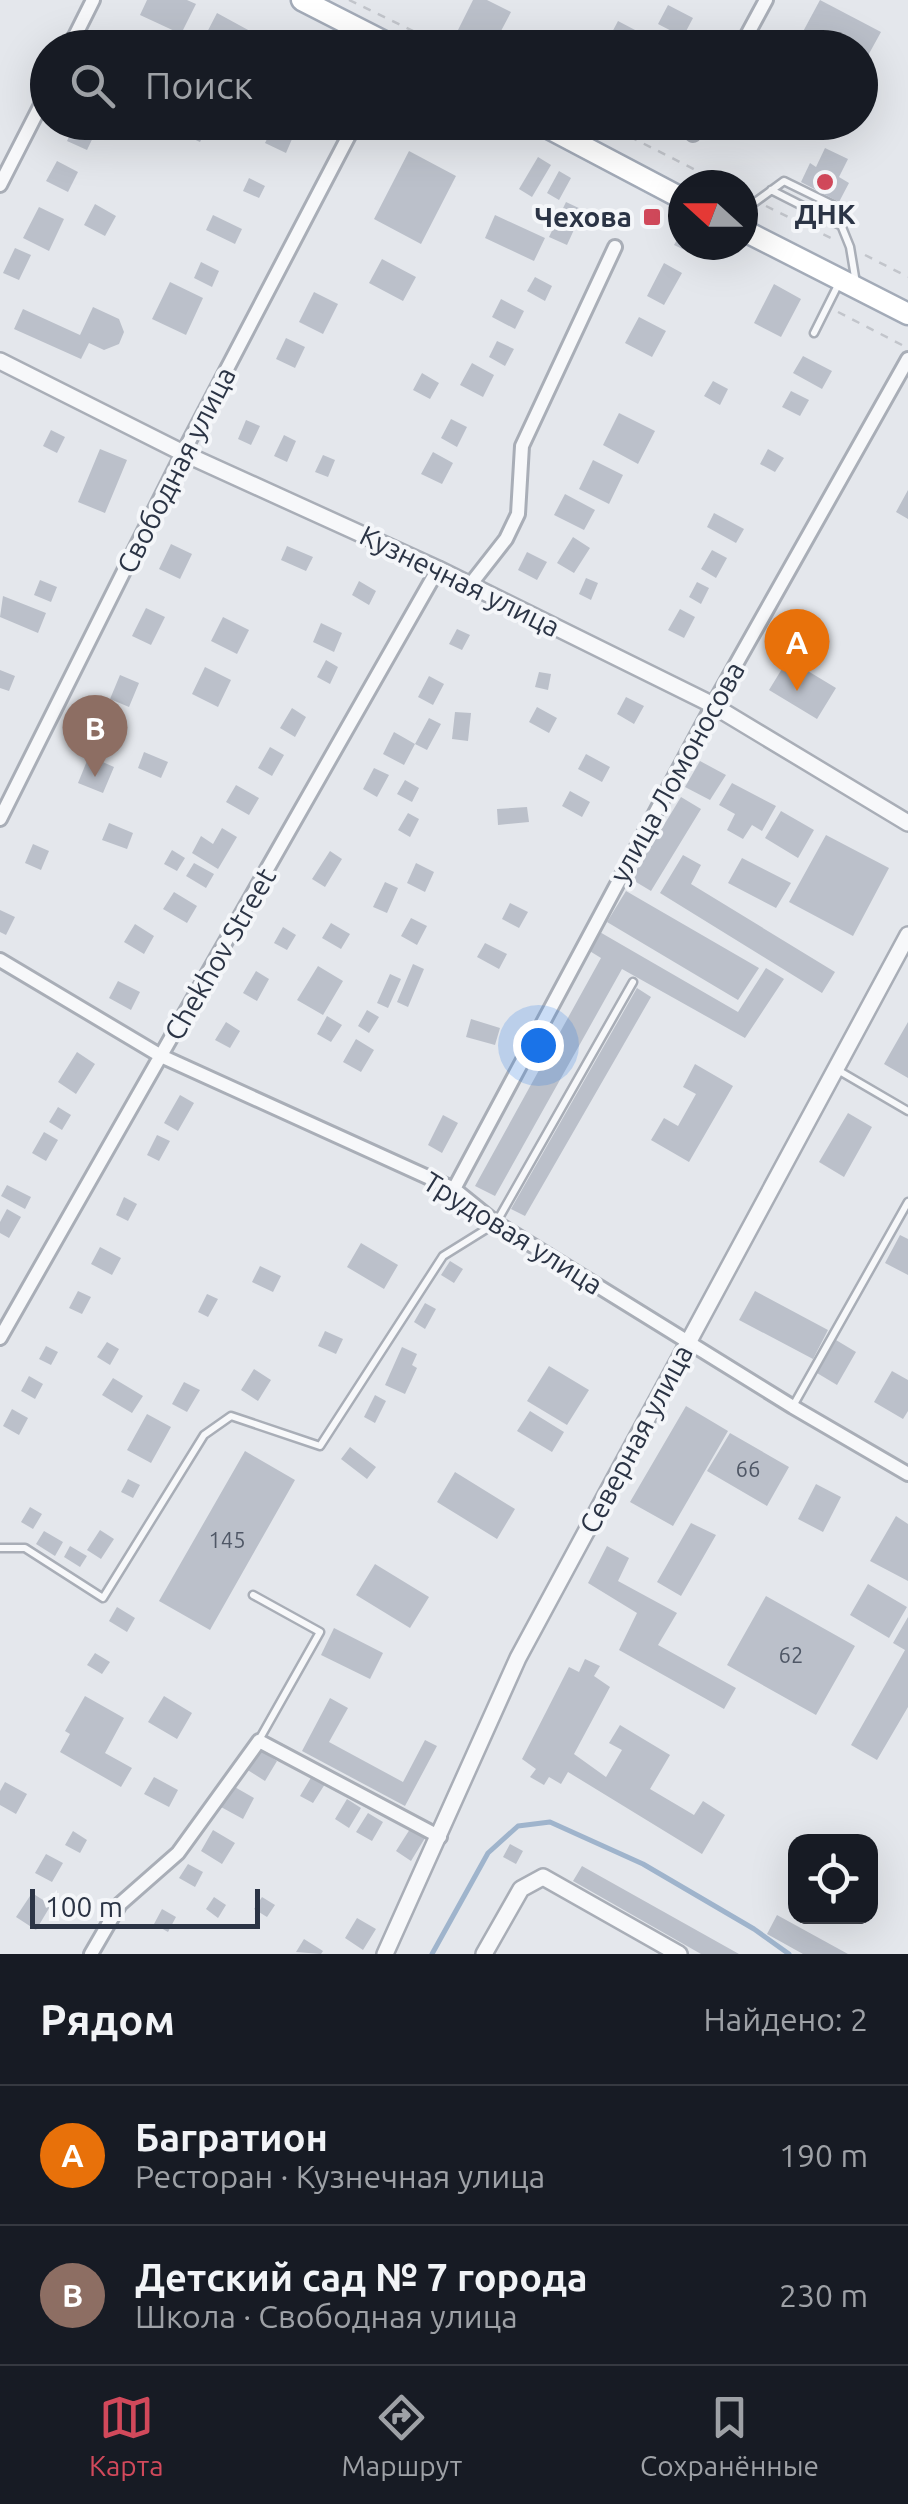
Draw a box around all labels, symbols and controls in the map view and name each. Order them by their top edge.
search box [30,30,878,140]
icon: search [65,58,120,113]
text: Поиск [145,64,253,106]
north arrow [668,170,758,260]
marker: ДНК [814,171,836,193]
place label: ДНК [794,198,856,229]
place label: Чехова [535,201,632,232]
marker: Чехова [641,206,663,228]
street label: Свободная улица [110,362,241,578]
street label: Кузнечная улица [355,519,565,642]
pin: A [764,608,830,691]
street label: улица Ломоносова [603,656,750,887]
pin: B [62,694,128,777]
street label: Chekhov Street [158,862,281,1045]
your location [513,1020,564,1071]
street label: Трудовая улица [418,1165,608,1300]
street label: Северная улица [573,1339,698,1538]
house number: 66 [736,1456,760,1481]
house number: 145 [208,1527,246,1552]
house number: 62 [779,1642,803,1667]
map controls [788,1834,878,1924]
button: locate [788,1834,878,1924]
scale bar [30,1884,260,1928]
text: 100 m [45,1891,123,1922]
text: Рядом [40,1996,175,2043]
text: Найдено: 2 [703,2001,868,2037]
text: Багратион [135,2116,328,2158]
text: A [61,2137,84,2173]
text: 190 m [779,2137,868,2173]
text: Ресторан · Кузнечная улица [135,2158,545,2194]
text: Детский сад № 7 города [135,2256,588,2298]
text: B [62,2277,83,2313]
text: 230 m [779,2277,868,2313]
text: Школа · Свободная улица [135,2298,518,2334]
tab: Карта [89,2390,164,2481]
tab: Маршрут [341,2390,462,2481]
tab: Сохранённые [640,2390,819,2481]

